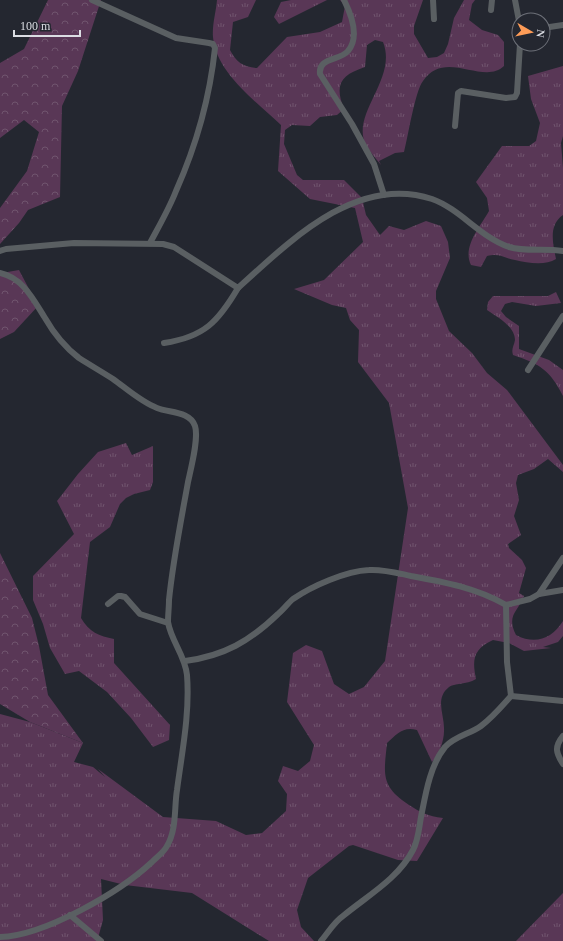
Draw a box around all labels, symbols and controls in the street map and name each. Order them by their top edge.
scale bar [14,12,80,38]
north arrow [511,12,551,52]
text: 100 m [20,19,51,33]
text: N [534,29,547,38]

